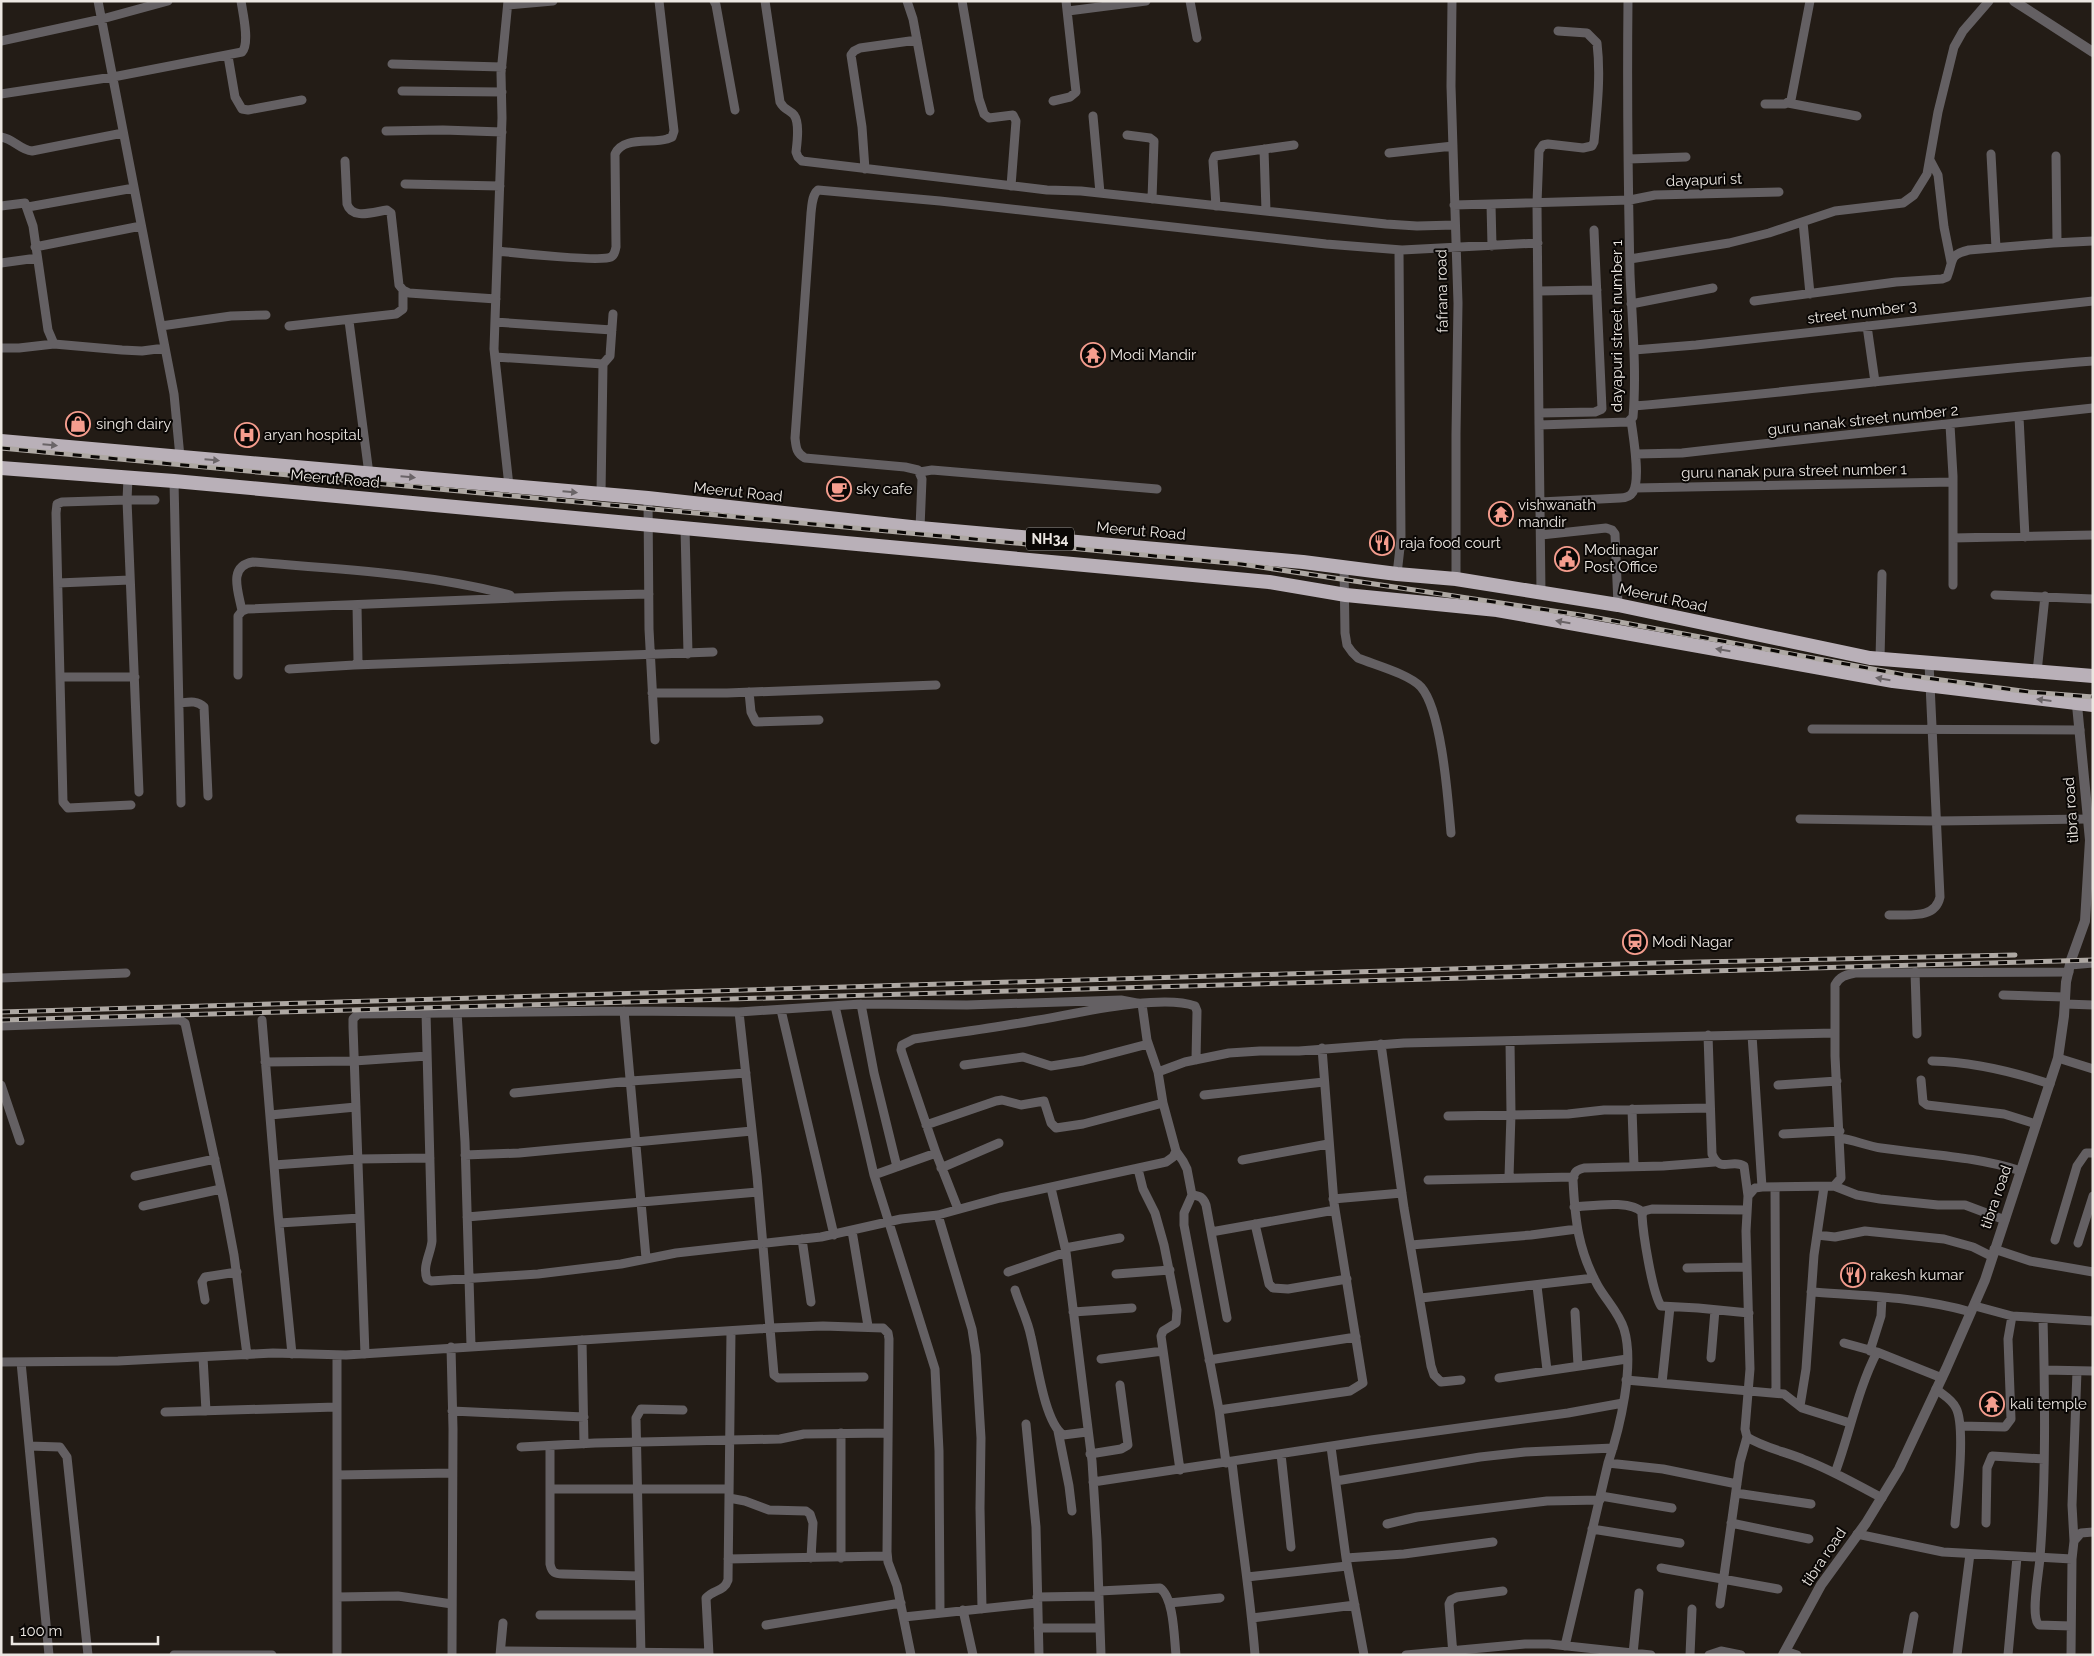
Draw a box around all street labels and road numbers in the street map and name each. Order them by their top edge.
street label: dayapuri st [1666,170,1742,190]
street label: dayapuri street number 1 [1608,239,1626,412]
street label: fafrana road [1432,249,1452,333]
street label: street number 3 [1806,296,1918,328]
street label: guru nanak street number 2 [1767,401,1959,439]
street label: guru nanak pura street number 1 [1681,460,1907,482]
street label: Meerut Road [290,466,380,492]
street label: Meerut Road [692,478,784,506]
street label: Meerut Road [1096,518,1186,544]
road number: NH34 [1026,528,1074,550]
street label: Meerut Road [1617,580,1709,616]
street label: tibra road [2060,776,2082,844]
street label: tibra road [1977,1163,2015,1231]
street label: tibra road [1798,1525,1850,1589]

